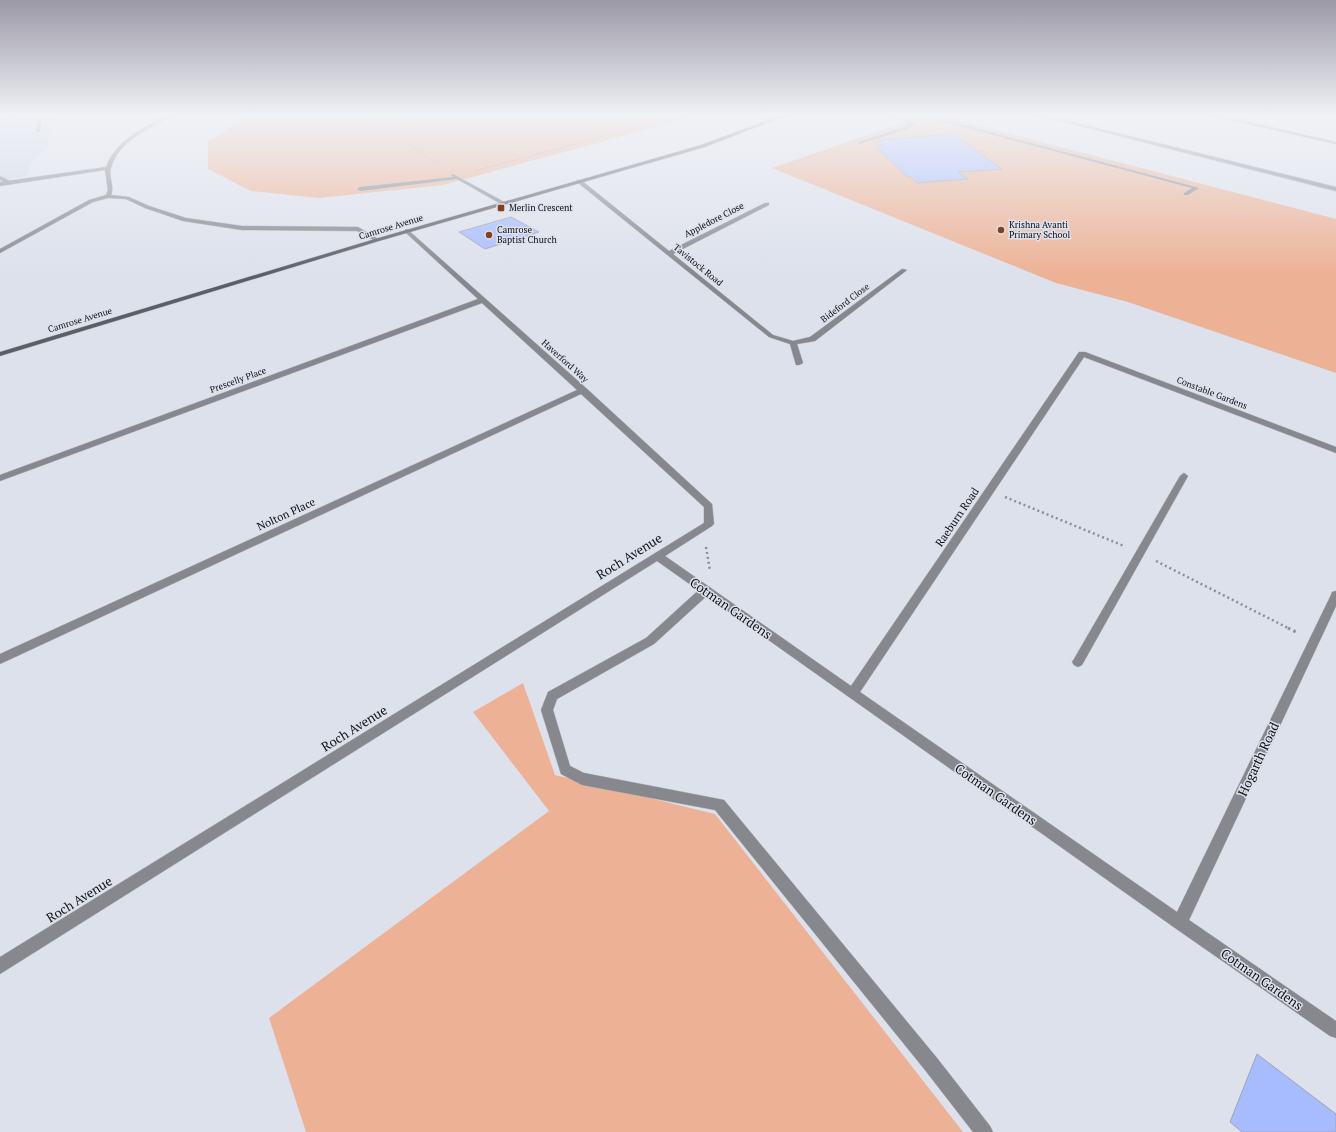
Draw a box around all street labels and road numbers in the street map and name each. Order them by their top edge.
street label: Appledore Close [682,200,746,240]
street label: Camrose Avenue [357,211,425,242]
street label: Tavistock Road [671,241,725,289]
street label: Bideford Close [818,280,872,325]
street label: Camrose Avenue [46,304,114,335]
street label: Haverford Way [539,337,591,385]
street label: Prescelly Place [208,364,268,396]
street label: Constable Gardens [1175,374,1249,412]
street label: Raeburn Road [932,485,982,549]
street label: Nolton Place [255,494,318,534]
street label: Roch Avenue [593,529,665,583]
street label: Cotman Gardens [686,573,776,643]
street label: Roch Avenue [318,701,390,755]
street label: Hogarth Road [1233,719,1283,799]
street label: Cotman Gardens [951,759,1041,829]
street label: Roch Avenue [43,872,115,926]
street label: Cotman Gardens [1217,944,1307,1014]

